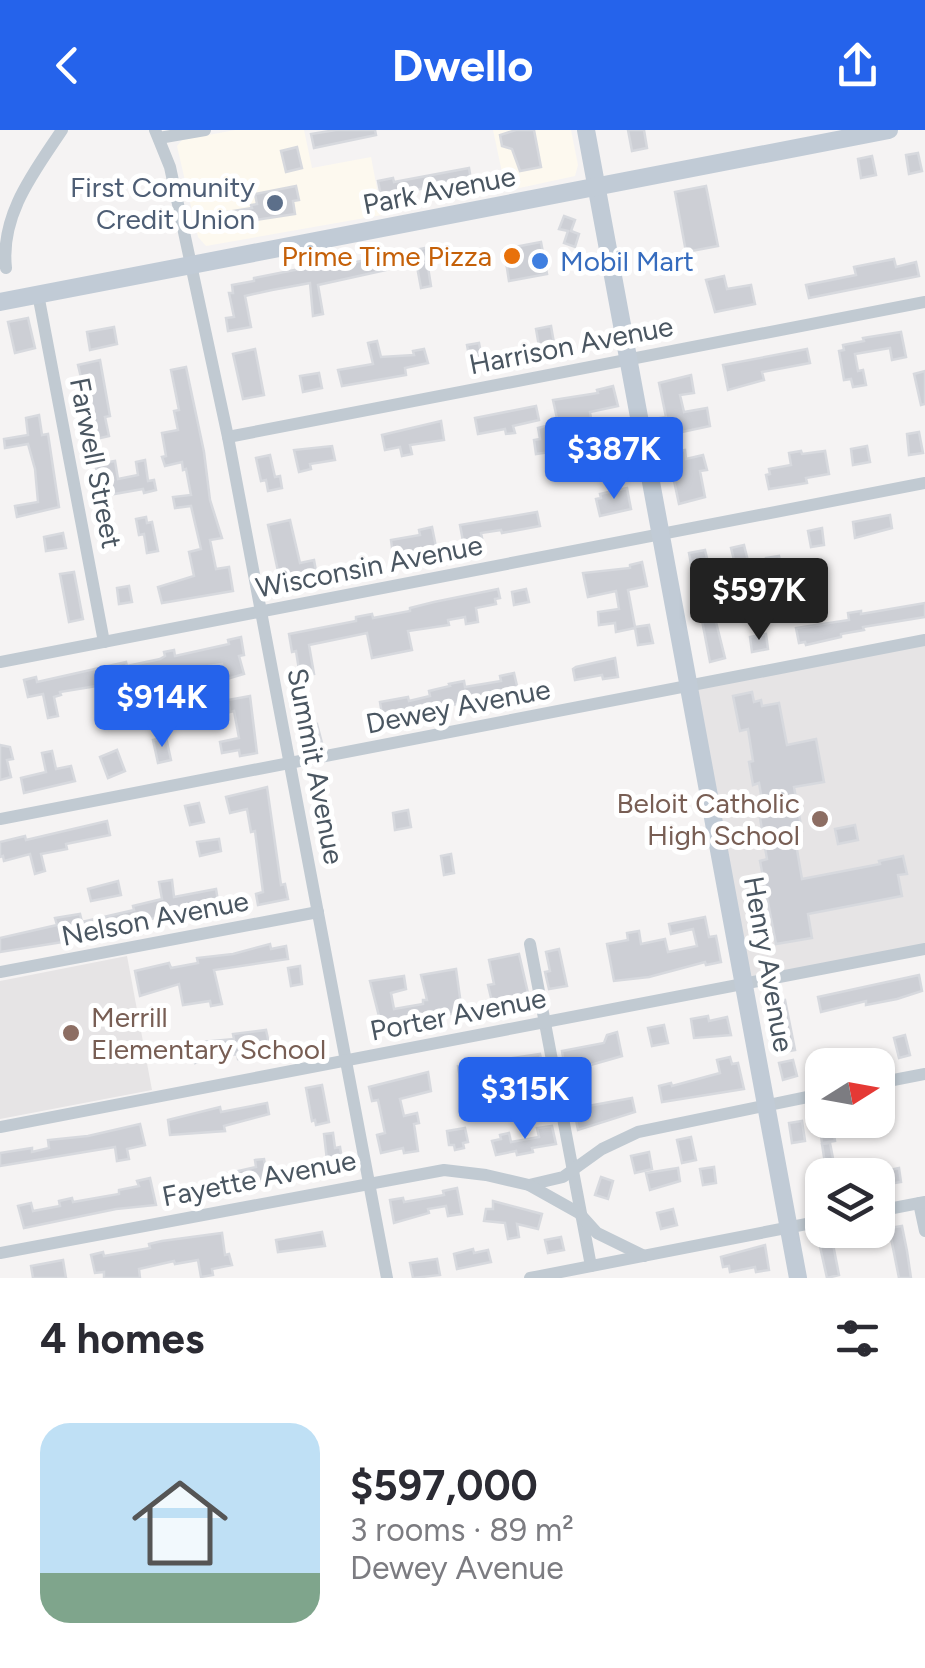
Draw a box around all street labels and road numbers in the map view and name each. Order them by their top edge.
street label: Park Avenue [360,159,518,221]
street label: Harrison Avenue [466,309,676,381]
street label: Farwell Street [63,375,129,551]
street label: Wisconsin Avenue [253,527,485,605]
street label: Summit Avenue [280,665,352,867]
street label: Dewey Avenue [363,671,553,741]
street label: Henry Avenue [737,874,801,1054]
street label: Nelson Avenue [59,883,251,953]
street label: Porter Avenue [367,980,549,1048]
street label: Fayette Avenue [159,1143,359,1213]

